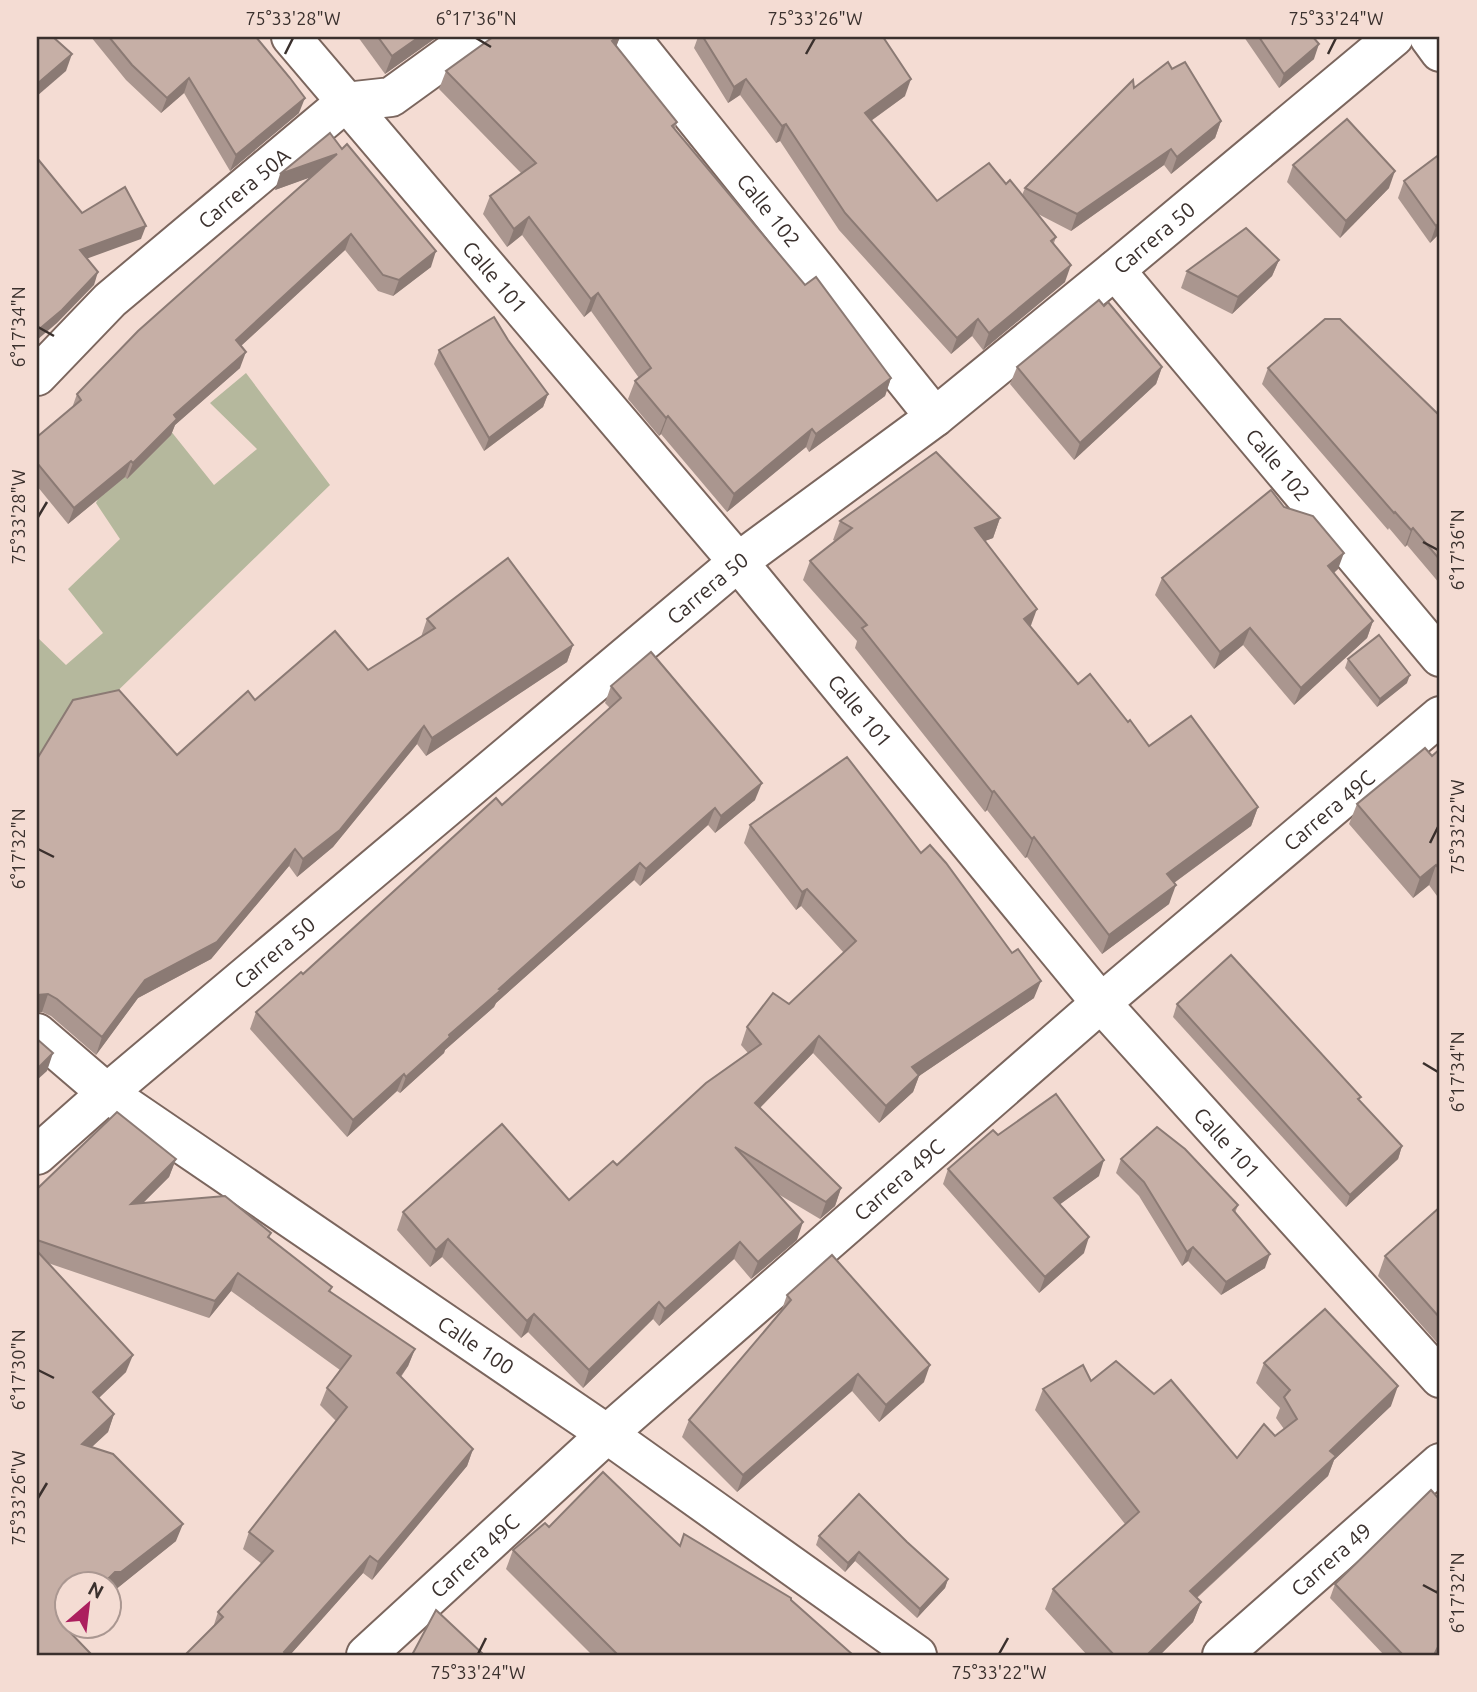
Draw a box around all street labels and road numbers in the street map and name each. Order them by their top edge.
street label: Carrera 50A [193,142,295,233]
street label: Calle 102 [732,169,805,251]
street label: Carrera 50 [1108,197,1199,278]
street label: Calle 101 [458,236,532,318]
street label: Calle 102 [1241,424,1315,505]
street label: Carrera 50 [662,547,752,629]
street label: Calle 101 [824,670,897,752]
street label: Carrera 49C [1279,765,1379,855]
street label: Carrera 50 [229,911,320,993]
street label: Calle 101 [1189,1102,1265,1183]
street label: Carrera 49C [849,1134,949,1225]
street label: Calle 100 [434,1310,519,1379]
street label: Carrera 49C [425,1509,524,1602]
street label: Carrera 49 [1286,1518,1376,1601]

